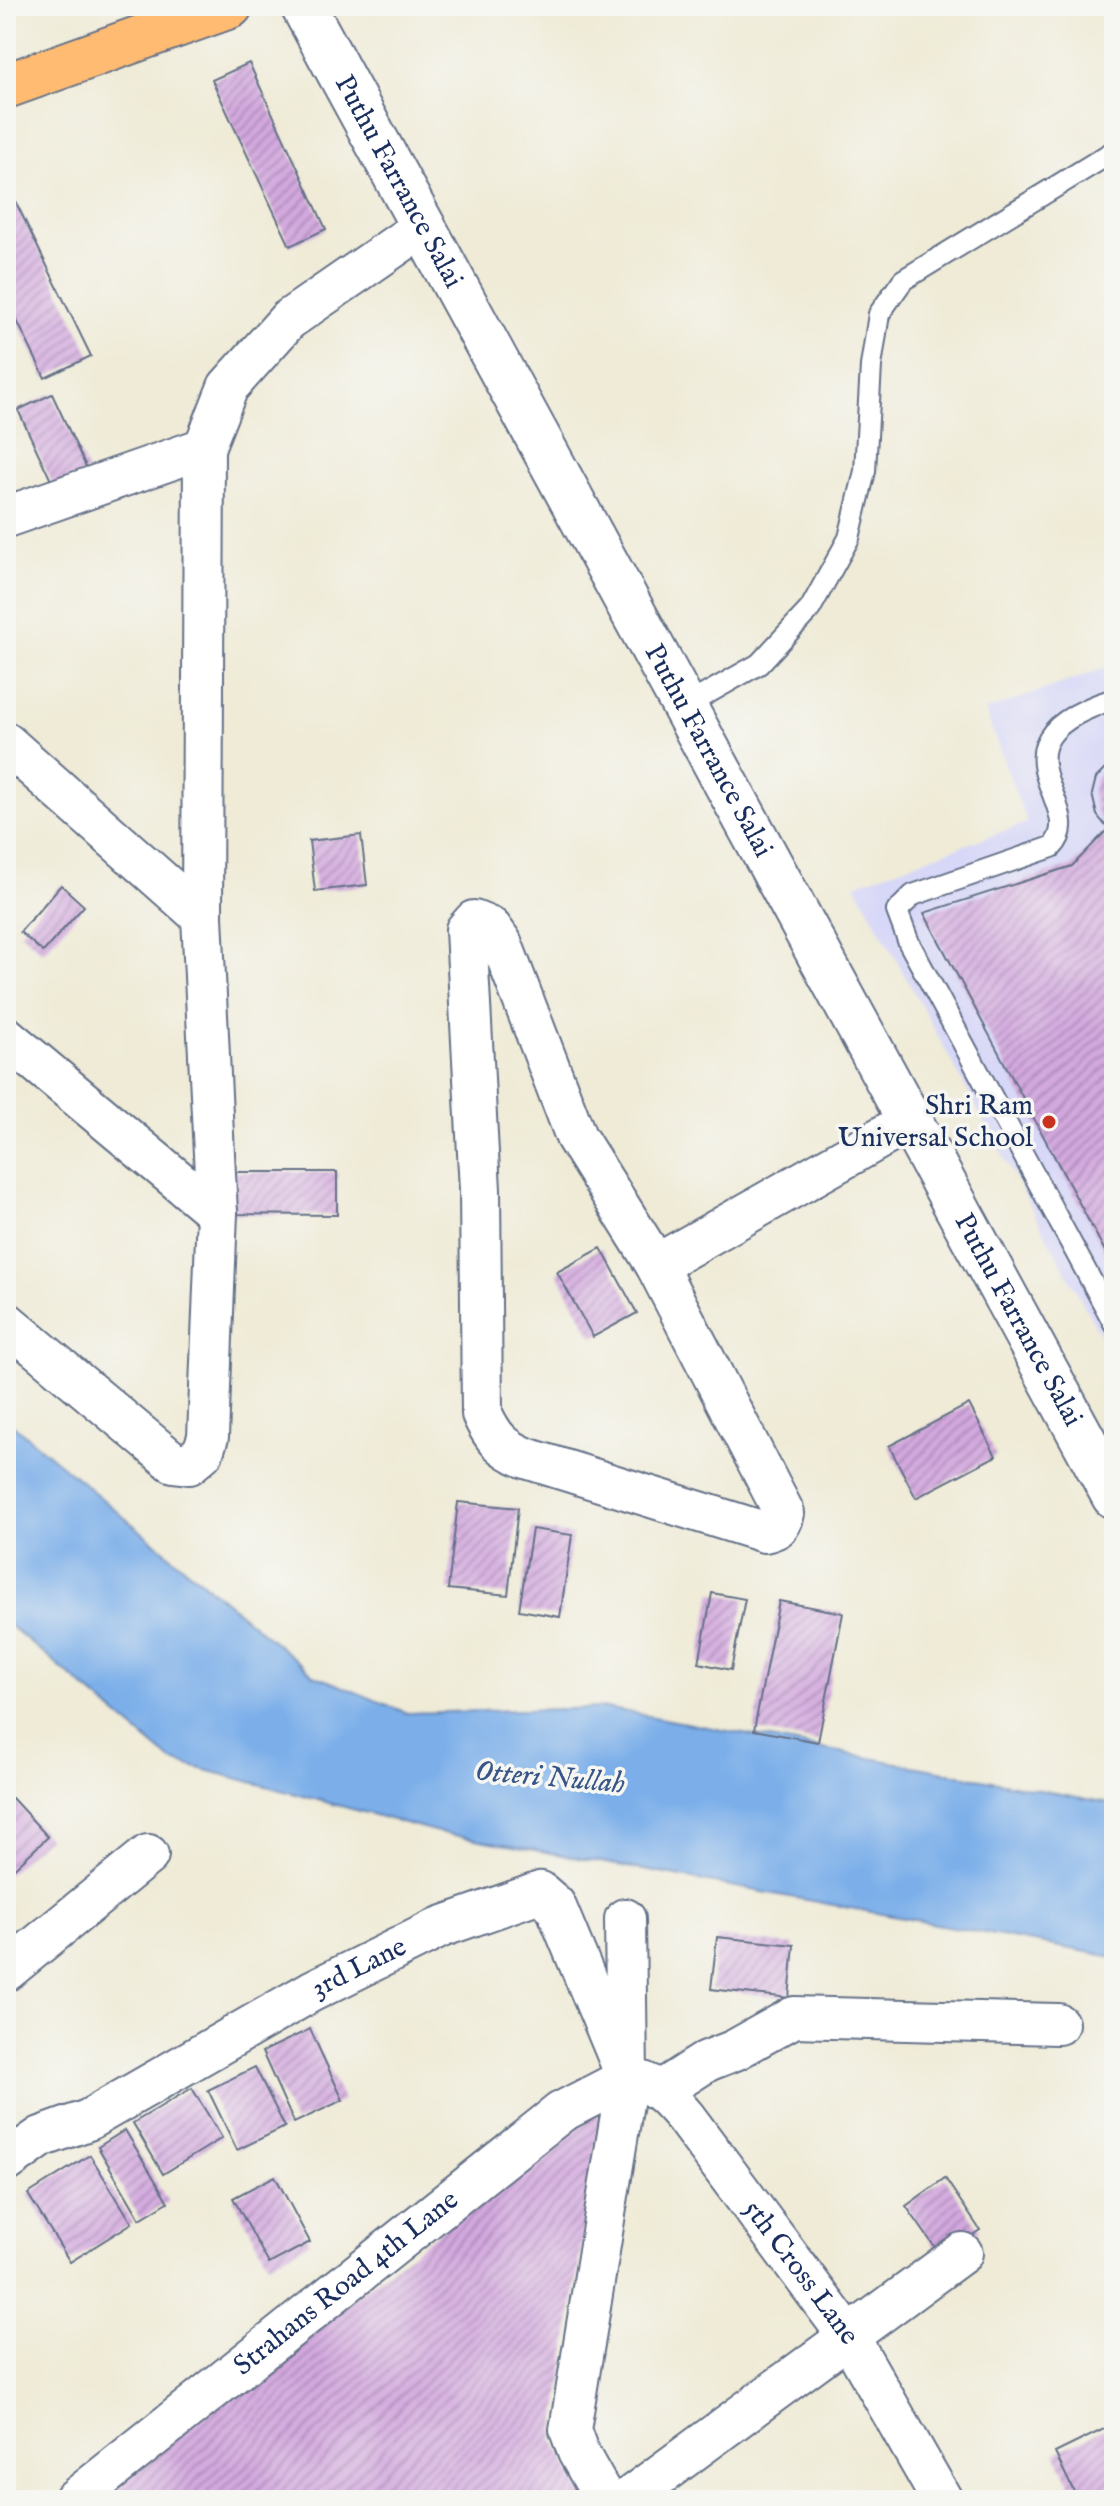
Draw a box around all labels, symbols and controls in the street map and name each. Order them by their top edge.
street label: Puthu Farrance Salai [326,69,471,294]
street label: Puthu Farrance Salai [636,638,781,864]
place label: Shri Ram Universal School [838,1089,1033,1156]
marker: Shri Ram Universal School [1040,1113,1058,1131]
street label: Puthu Farrance Salai [946,1207,1090,1433]
water label: Otteri Nullah [473,1753,627,1804]
street label: 3rd Lane [306,1929,412,2006]
street label: Strahans Road 4th Lane [227,2183,466,2383]
street label: 5th Cross Lane [736,2193,866,2352]

